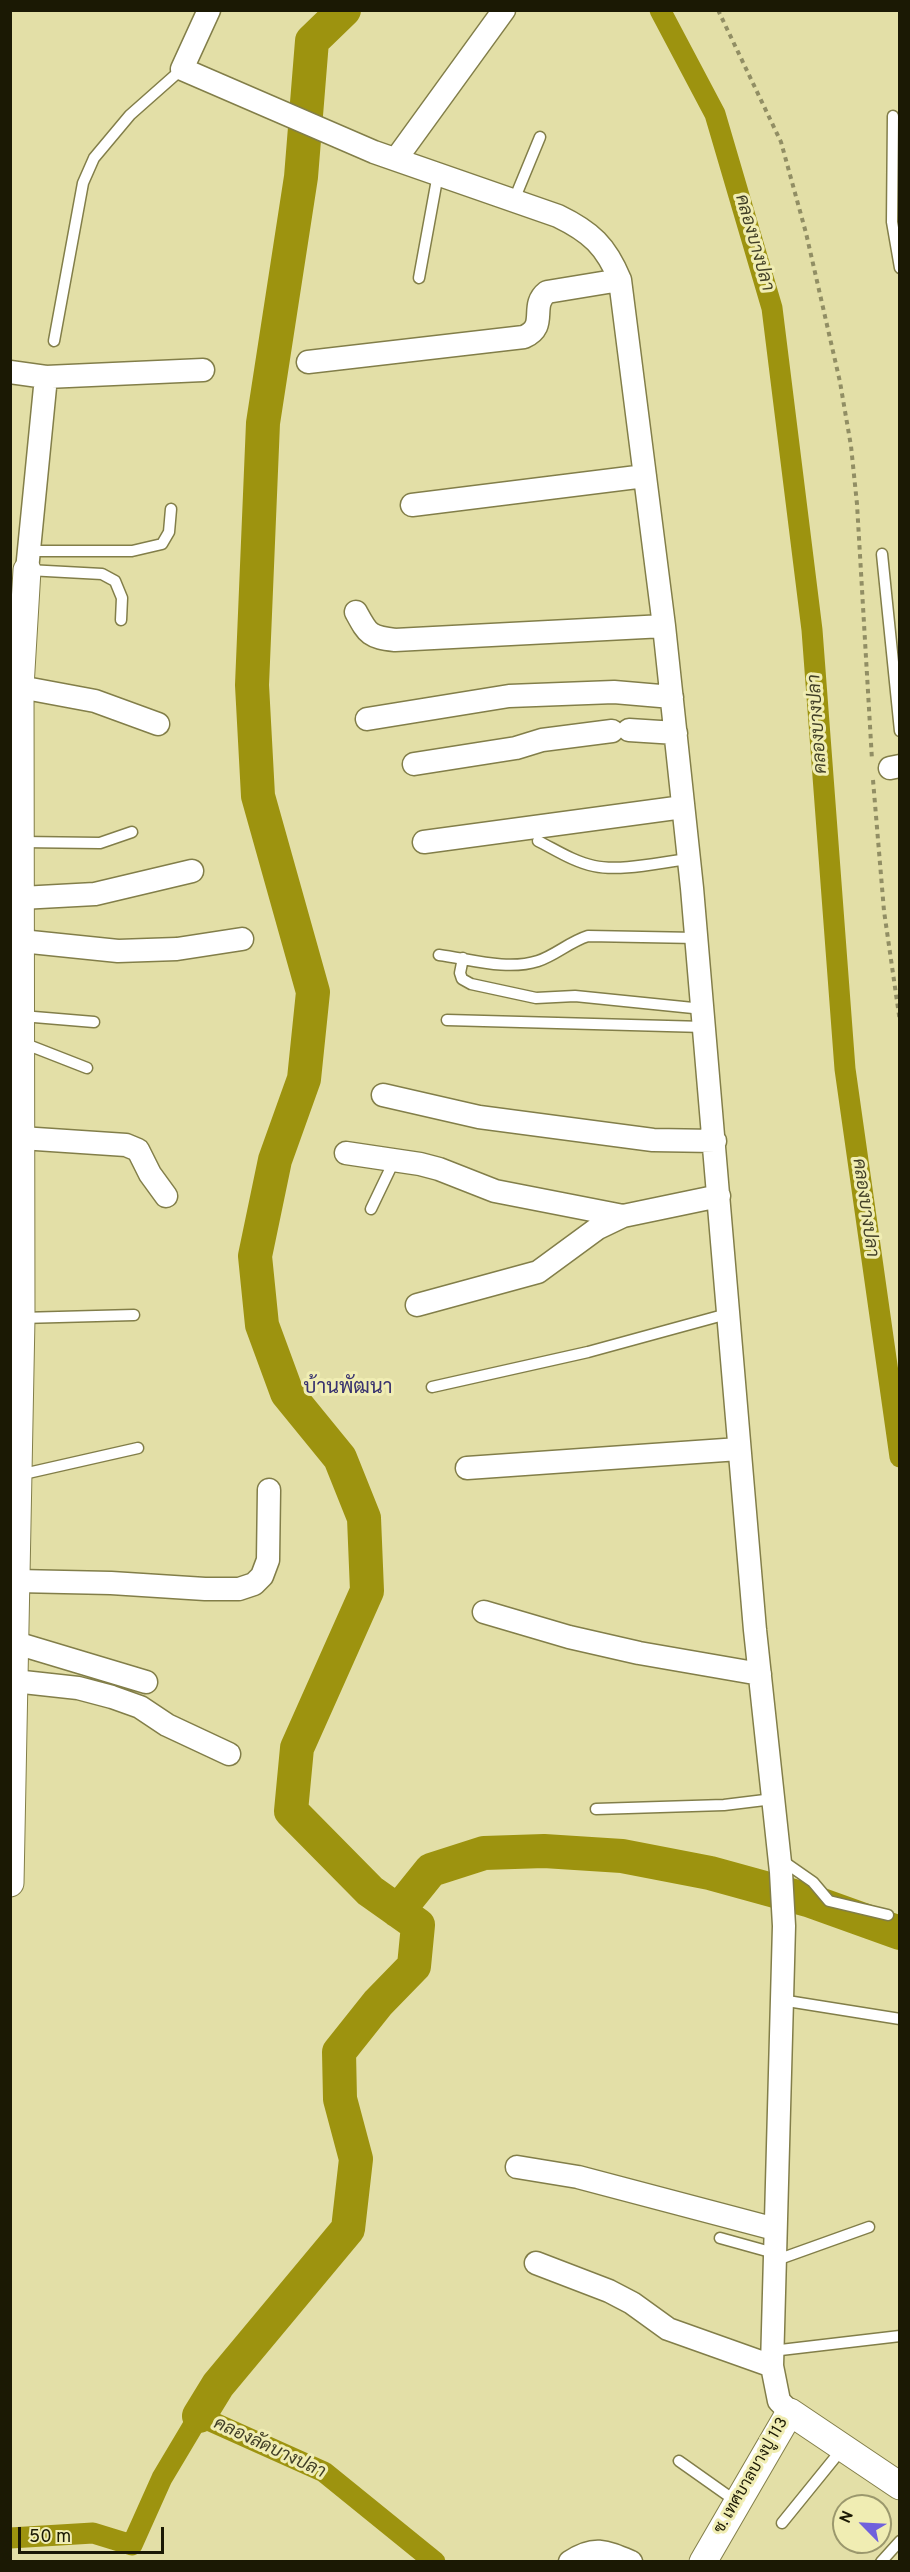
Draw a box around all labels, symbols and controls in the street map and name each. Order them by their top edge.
water label: คลองบางปลา [729,192,777,294]
water label: คลองบางปลา [805,674,833,774]
water label: คลองบางปลา [846,1157,882,1259]
district label: บ้านพัฒนา [304,1377,392,1401]
water label: คลองลัดบางปลา [210,2414,328,2484]
street label: ซ. เทศบาลบางปู 113 [711,2415,793,2537]
north arrow [832,2494,892,2554]
text: N [836,2508,859,2527]
scale bar [21,2515,166,2553]
text: 50 m [29,2526,71,2549]

